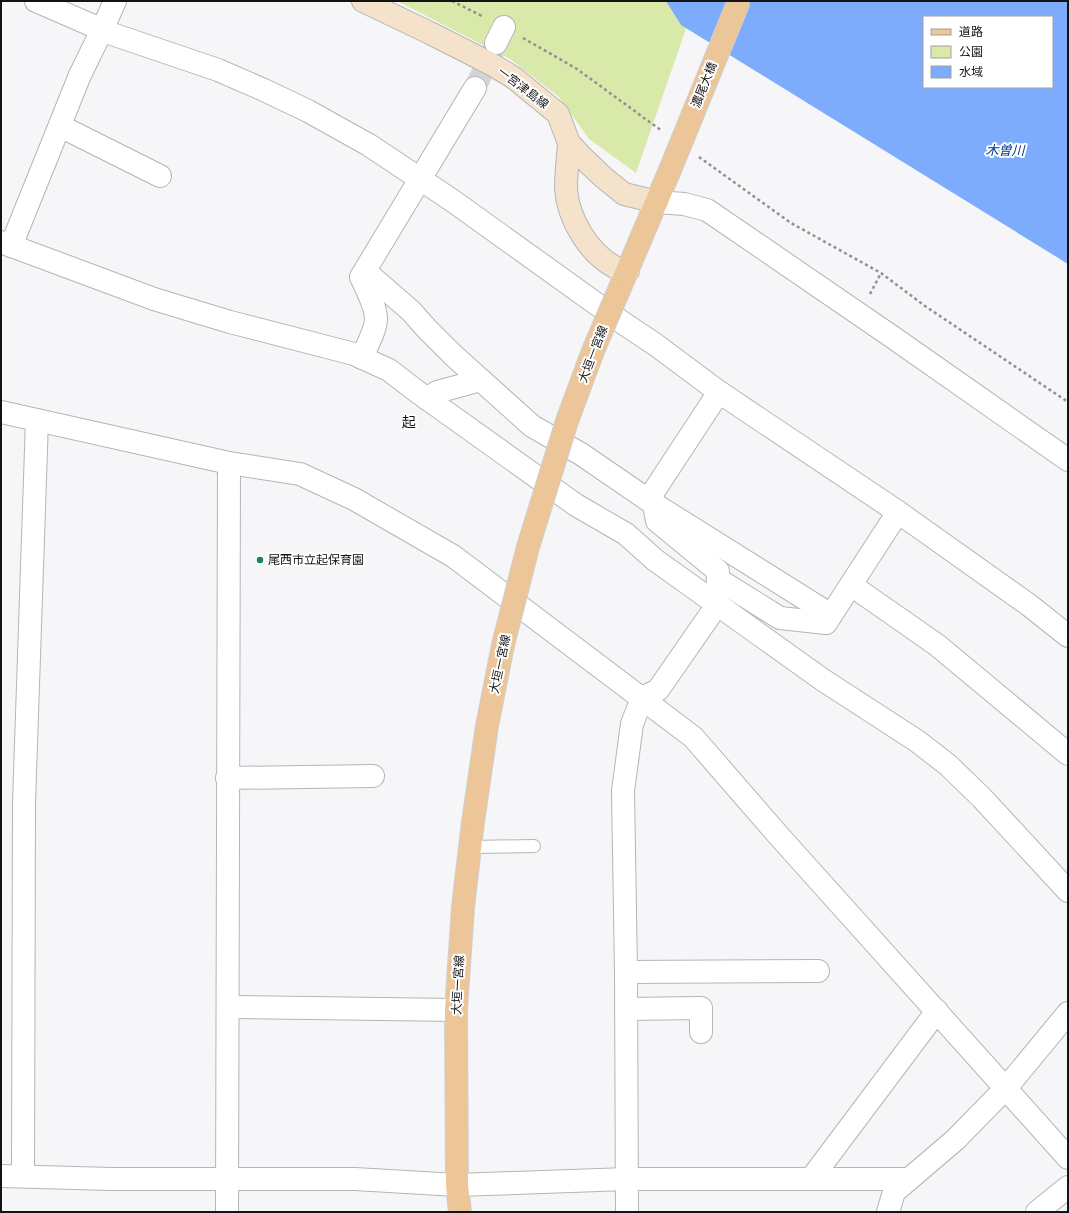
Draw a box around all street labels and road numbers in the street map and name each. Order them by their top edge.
street label: 濃尾大橋 [689,60,719,110]
street label: 一宮津島線 [495,64,551,112]
street label: 大垣一宮線 [576,323,610,385]
street label: 大垣一宮線 [487,633,513,695]
street label: 大垣一宮線 [449,955,467,1015]

